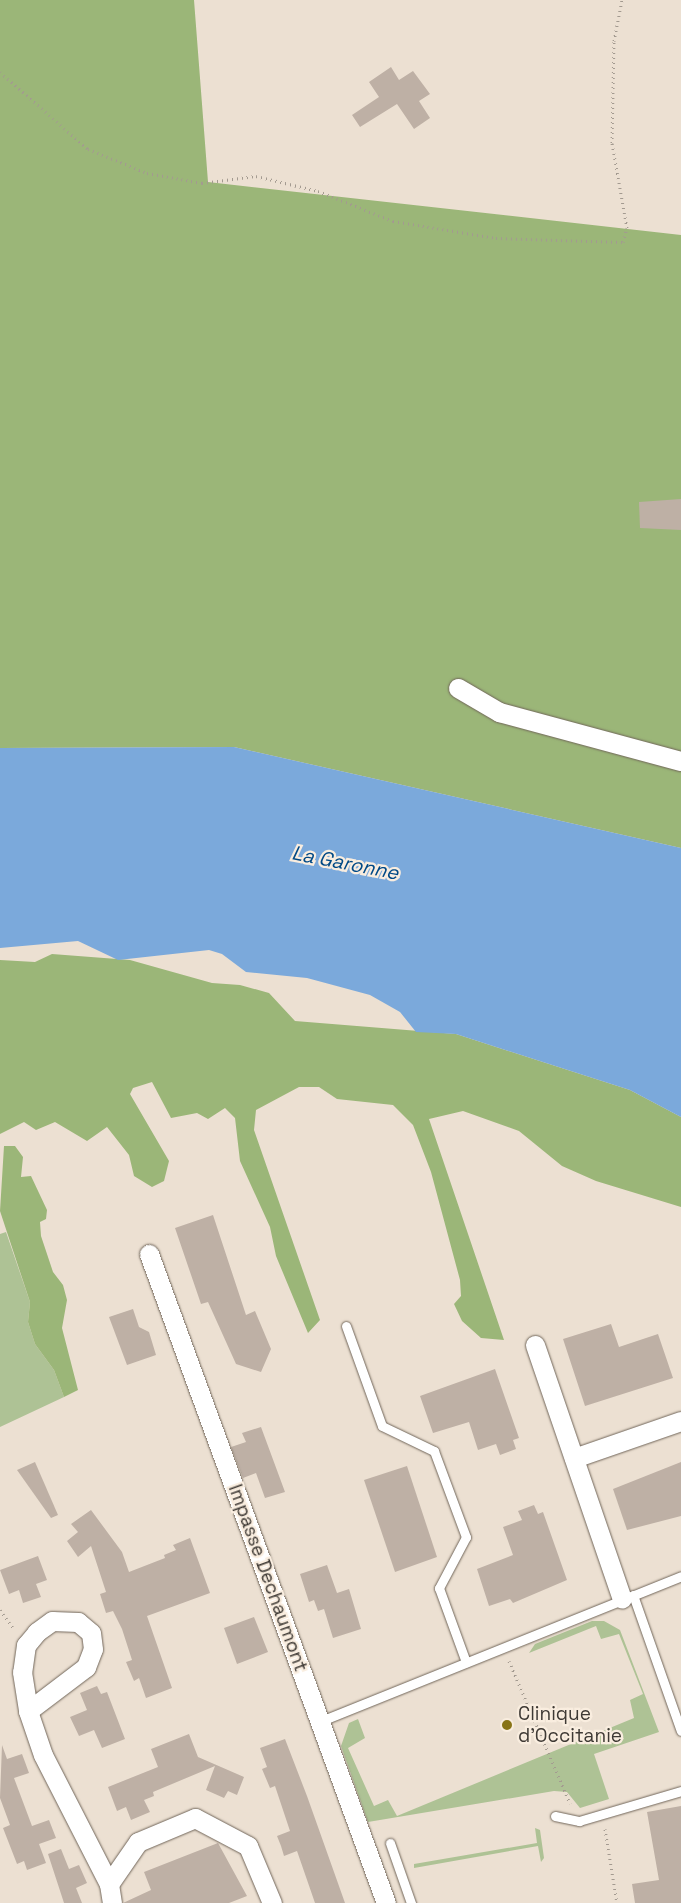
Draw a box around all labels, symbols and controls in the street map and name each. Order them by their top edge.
water label: La Garonne [290,841,400,885]
street label: Impasse Dechaumont [223,1481,313,1675]
place label: Clinique d'Occitanie [518,1703,622,1747]
marker: Clinique d'Occitanie [500,1718,514,1732]

